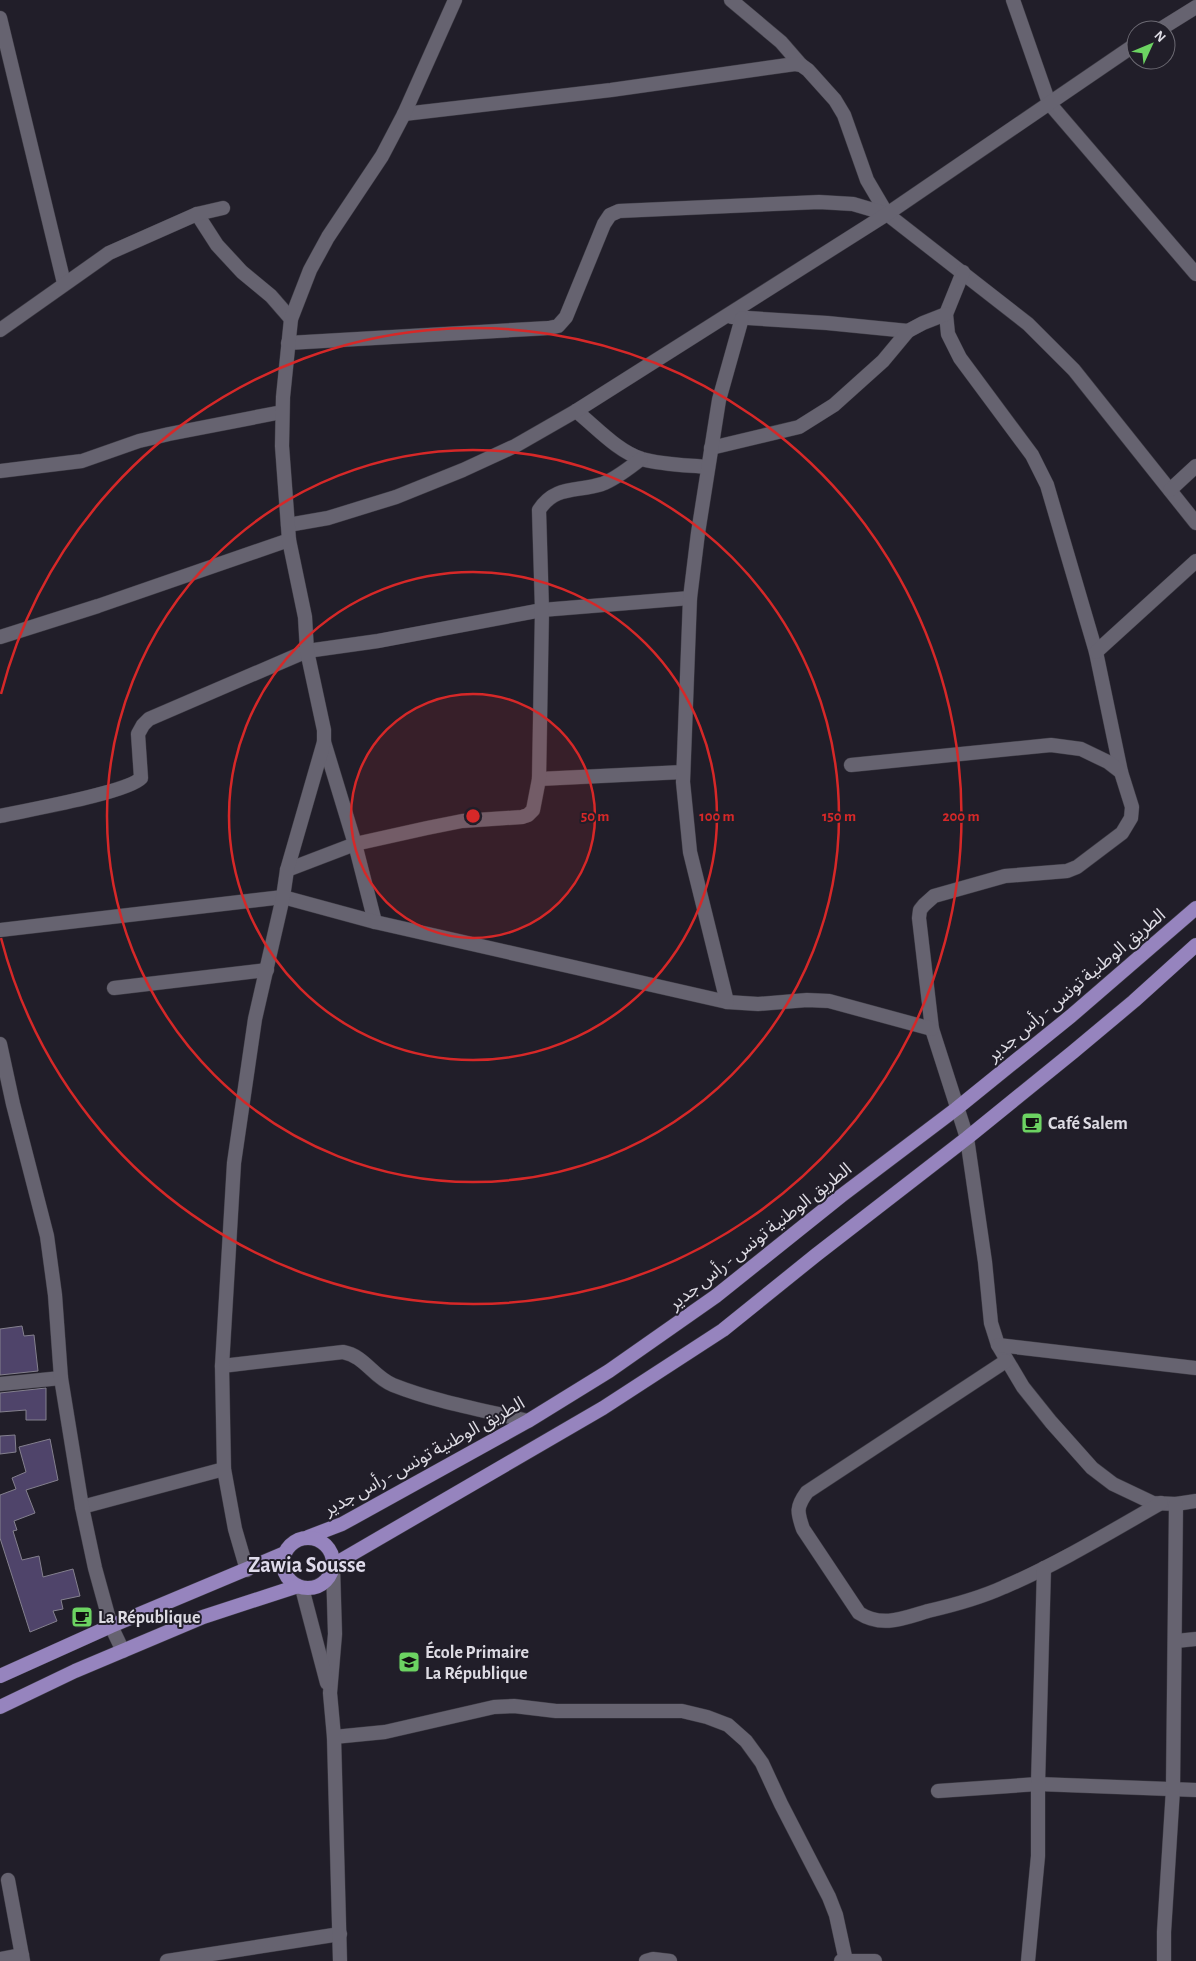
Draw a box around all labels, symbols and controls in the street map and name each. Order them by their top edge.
north arrow [1126,20,1176,70]
text: N [1151,28,1168,45]
centre of rings [464,807,482,825]
text: 50 m [581,809,609,824]
text: 100 m [699,809,735,824]
text: 150 m [822,809,856,824]
text: 200 m [942,809,980,824]
street label: الطريق الوطنية تونس - رأس جدير [981,904,1170,1067]
cafe icon: Café Salem [1020,1111,1044,1135]
place label: Café Salem [1048,1115,1128,1133]
street label: الطريق الوطنية تونس - رأس جدير [663,1157,856,1315]
street label: الطريق الوطنية تونس - رأس جدير [319,1391,528,1521]
district label: Zawia Sousse [248,1554,366,1576]
cafe icon: La République [70,1605,94,1629]
place label: La République [98,1609,201,1627]
place label: École Primaire La République [425,1641,529,1683]
school or university icon: École Primaire La République [397,1650,421,1674]

